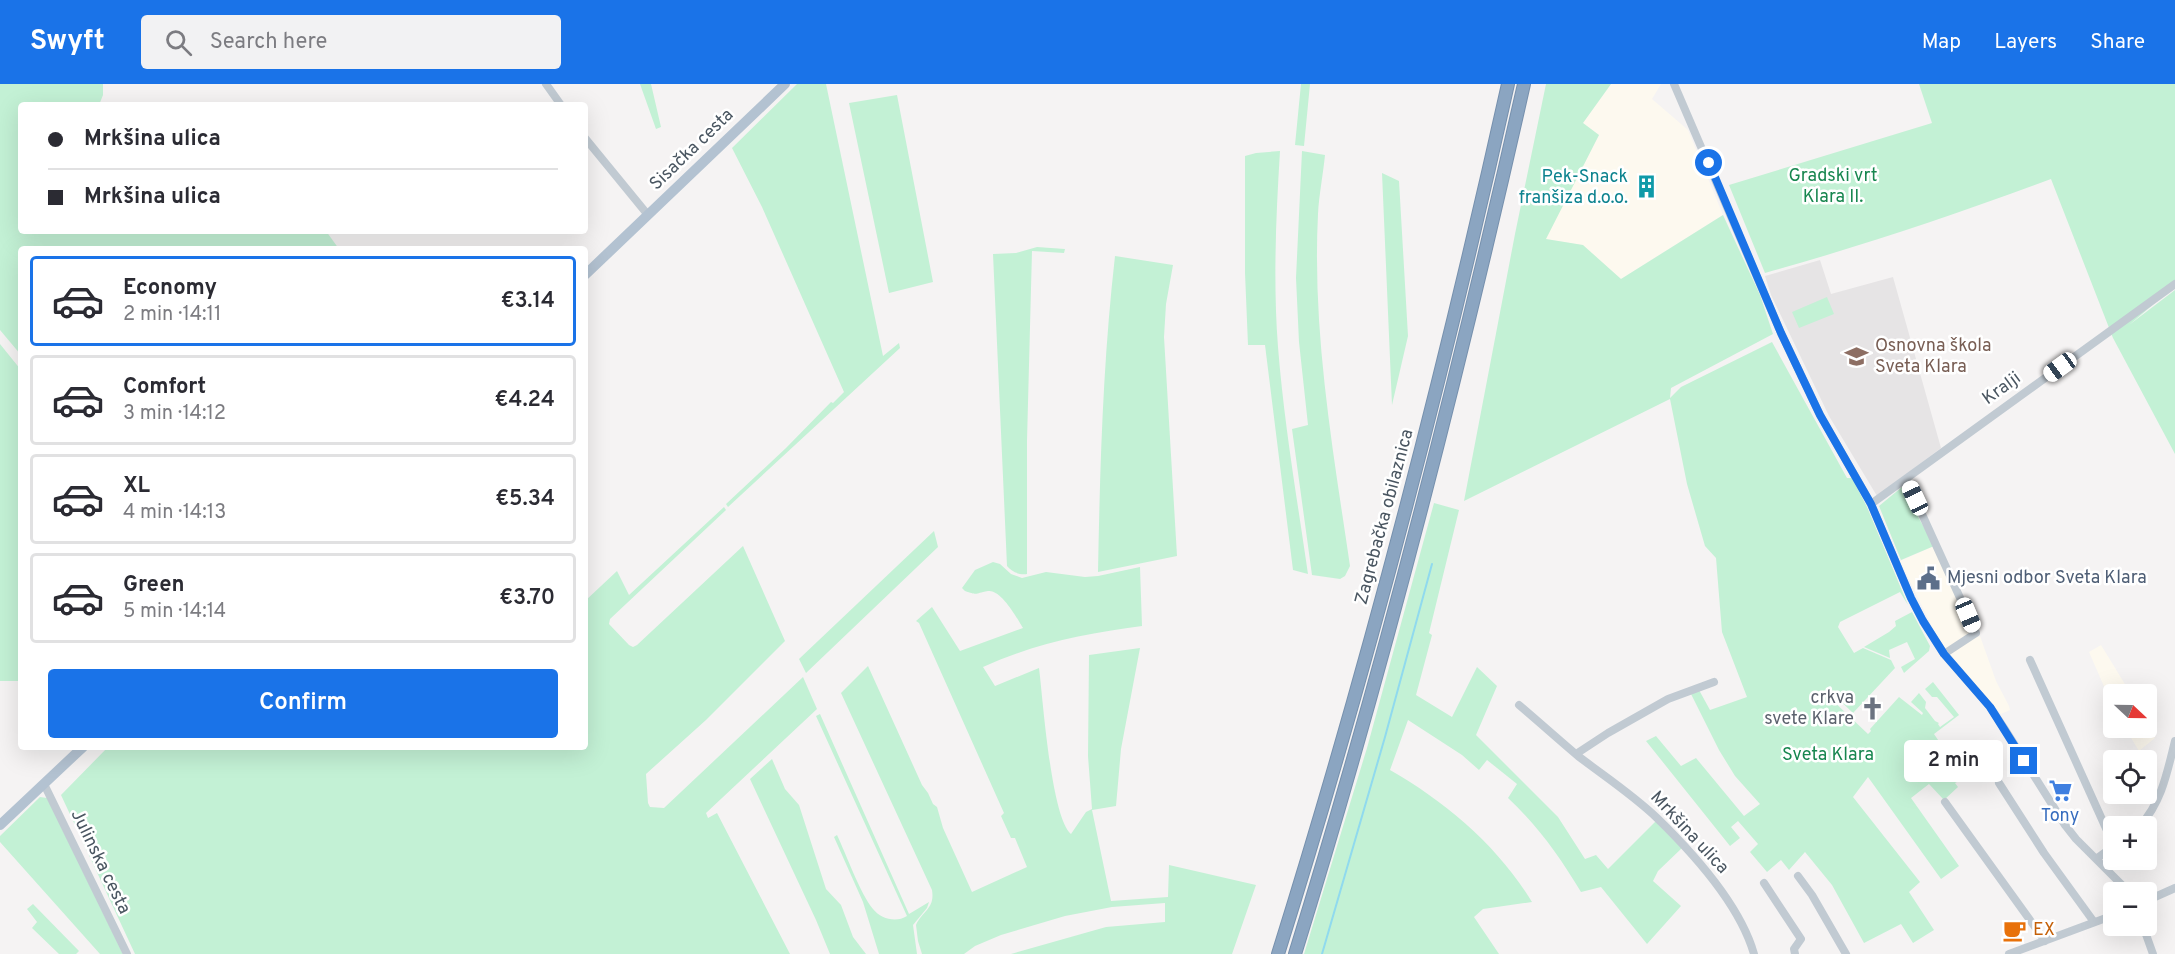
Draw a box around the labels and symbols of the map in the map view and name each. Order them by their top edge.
street label: Sisačka cesta [645,104,739,196]
route start [1695,149,1722,176]
park label: Gradski vrt Klara II. [1788,165,1878,209]
place label: Pek-Snack franšiza d.o.o. [1519,166,1628,210]
building icon: Pek-Snack franšiza d.o.o. [1633,174,1659,200]
place label: Osnovna škola Sveta Klara [1875,335,1991,379]
school or university icon: Osnovna škola Sveta Klara [1844,343,1870,369]
car [2040,349,2080,385]
street label: Kralji [1978,367,2026,411]
street label: Zagrebačka obilaznica [1350,427,1420,607]
car [1899,478,1931,518]
public building icon: Mjesni odbor Sveta Klara [1916,565,1942,591]
place label: Mjesni odbor Sveta Klara [1947,567,2147,590]
car [1953,595,1983,635]
north arrow [2103,684,2157,738]
place label: crkva svete Klare [1764,687,1854,731]
church icon: crkva svete Klare [1859,695,1885,721]
callout: 2 min [1904,740,2003,782]
park label: Sveta Klara [1782,744,1874,767]
route end [2010,747,2037,774]
supermarket icon: Tony [2047,777,2073,803]
street label: Mrkšina ulica [1645,787,1733,879]
place label: Tony [2041,805,2079,828]
street label: Julinska cesta [65,806,135,918]
cafe icon: EX [2002,917,2028,943]
place label: EX [2033,919,2055,942]

